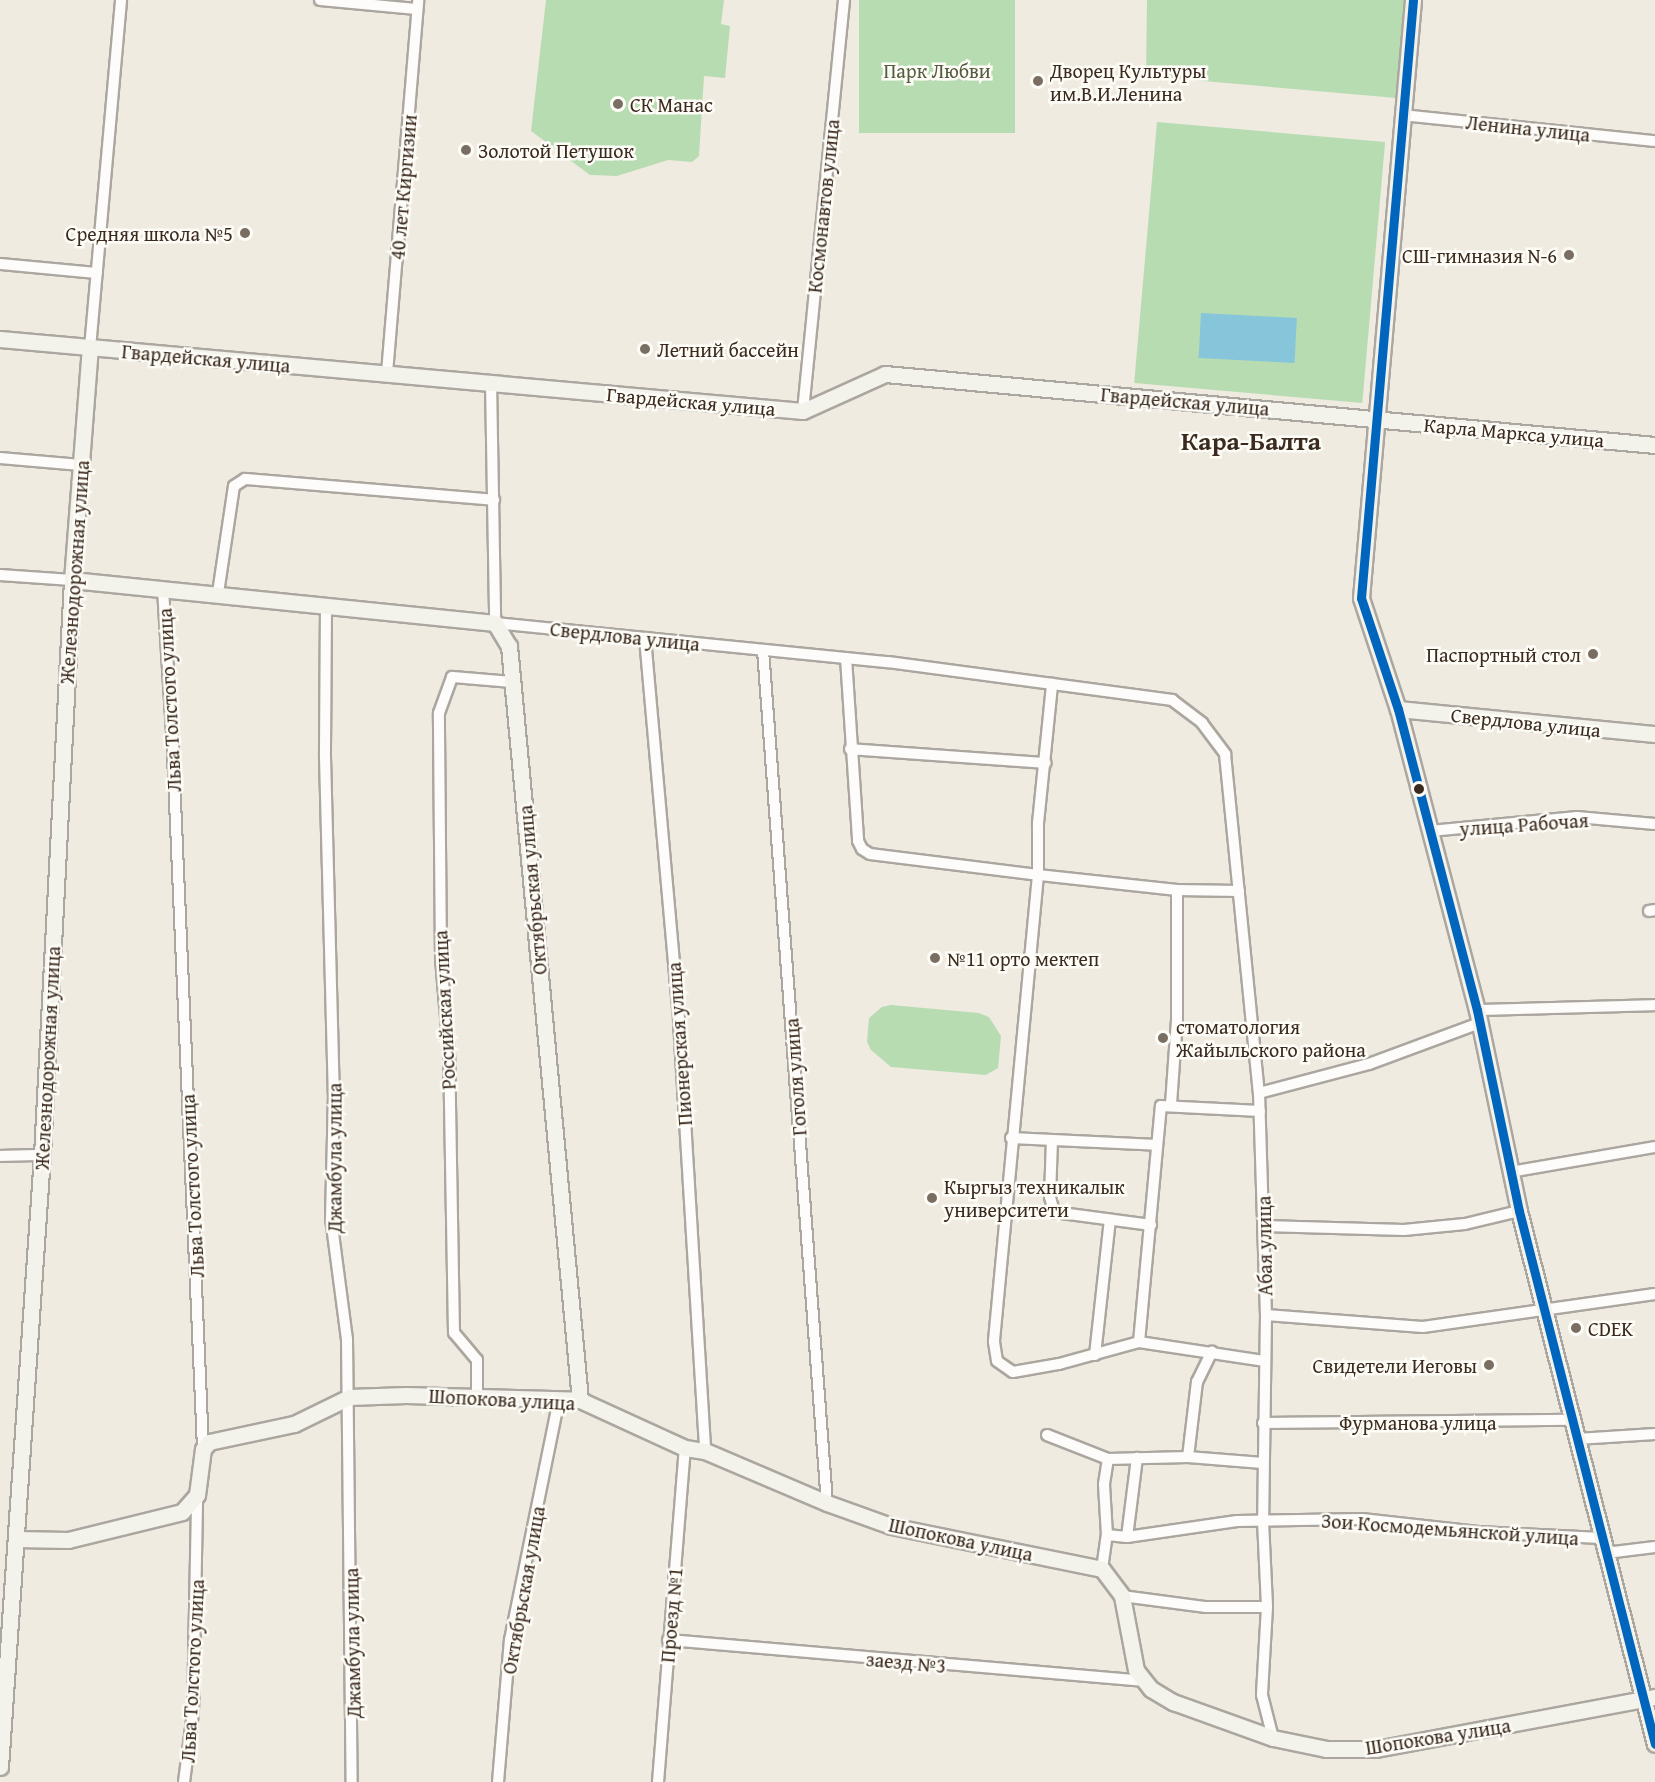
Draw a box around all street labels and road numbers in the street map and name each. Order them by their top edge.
street label: Ленина улица [1465,110,1591,146]
street label: 40 лет Киргизии [385,113,421,261]
street label: Космонавтов улица [802,118,844,294]
street label: Гвардейская улица [121,339,291,377]
street label: Гвардейская улица [606,382,776,420]
street label: Гвардейская улица [1100,382,1270,420]
street label: Карла Маркса улица [1423,412,1605,452]
street label: Железнодорожная улица [54,459,94,685]
street label: Льва Толстого улица [152,607,186,793]
street label: Свердлова улица [549,616,701,656]
street label: Свердлова улица [1450,702,1602,742]
street label: Октябрьская улица [513,804,551,976]
street label: улица Рабочая [1459,808,1589,840]
street label: Российская улица [428,930,460,1090]
street label: Железнодорожная улица [29,945,65,1171]
street label: Пионерская улица [661,961,697,1127]
street label: Гоголя улица [779,1017,811,1137]
street label: Джамбула улица [322,1083,346,1233]
street label: Льва Толстого улица [175,1093,209,1279]
street label: Абая улица [1251,1196,1277,1296]
street label: Шопокова улица [428,1383,576,1415]
street label: Фурманова улица [1339,1410,1497,1434]
street label: Октябрьская улица [496,1504,550,1676]
street label: Зои Космодемьянской улица [1320,1508,1580,1550]
street label: Шопокова улица [887,1512,1035,1566]
street label: Проезд №1 [655,1566,687,1664]
street label: Джамбула улица [339,1568,365,1718]
street label: Льва Толстого улица [175,1578,209,1764]
street label: заезд №3 [865,1647,947,1677]
street label: Шопокова улица [1364,1713,1512,1759]

